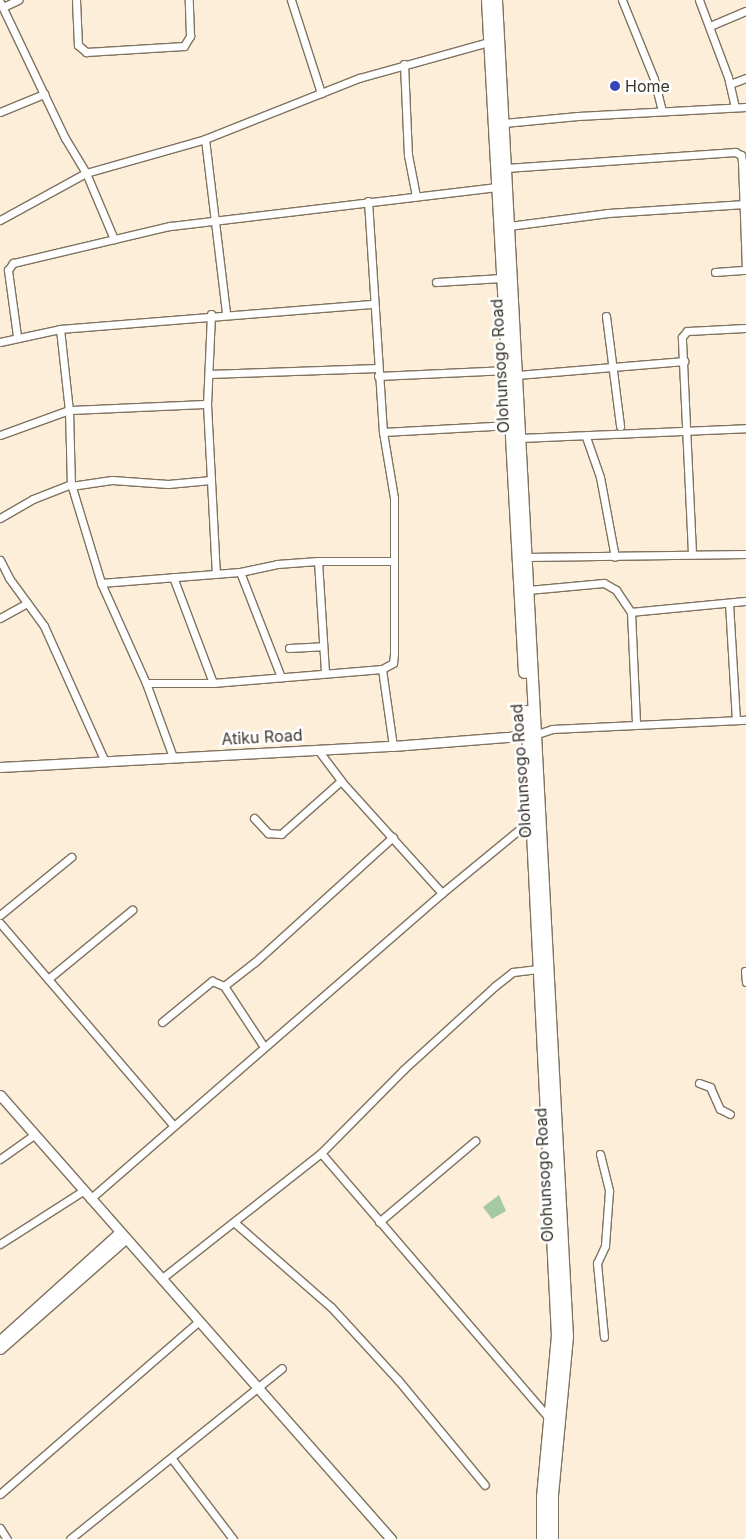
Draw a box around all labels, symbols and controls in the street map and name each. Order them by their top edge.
place label: Home [625,76,670,96]
marker: Home [609,80,621,92]
street label: Olohunsogo Road [487,298,513,434]
street label: Olohunsogo Road [507,703,535,839]
street label: Atiku Road [221,725,303,749]
street label: Olohunsogo Road [531,1107,557,1243]

